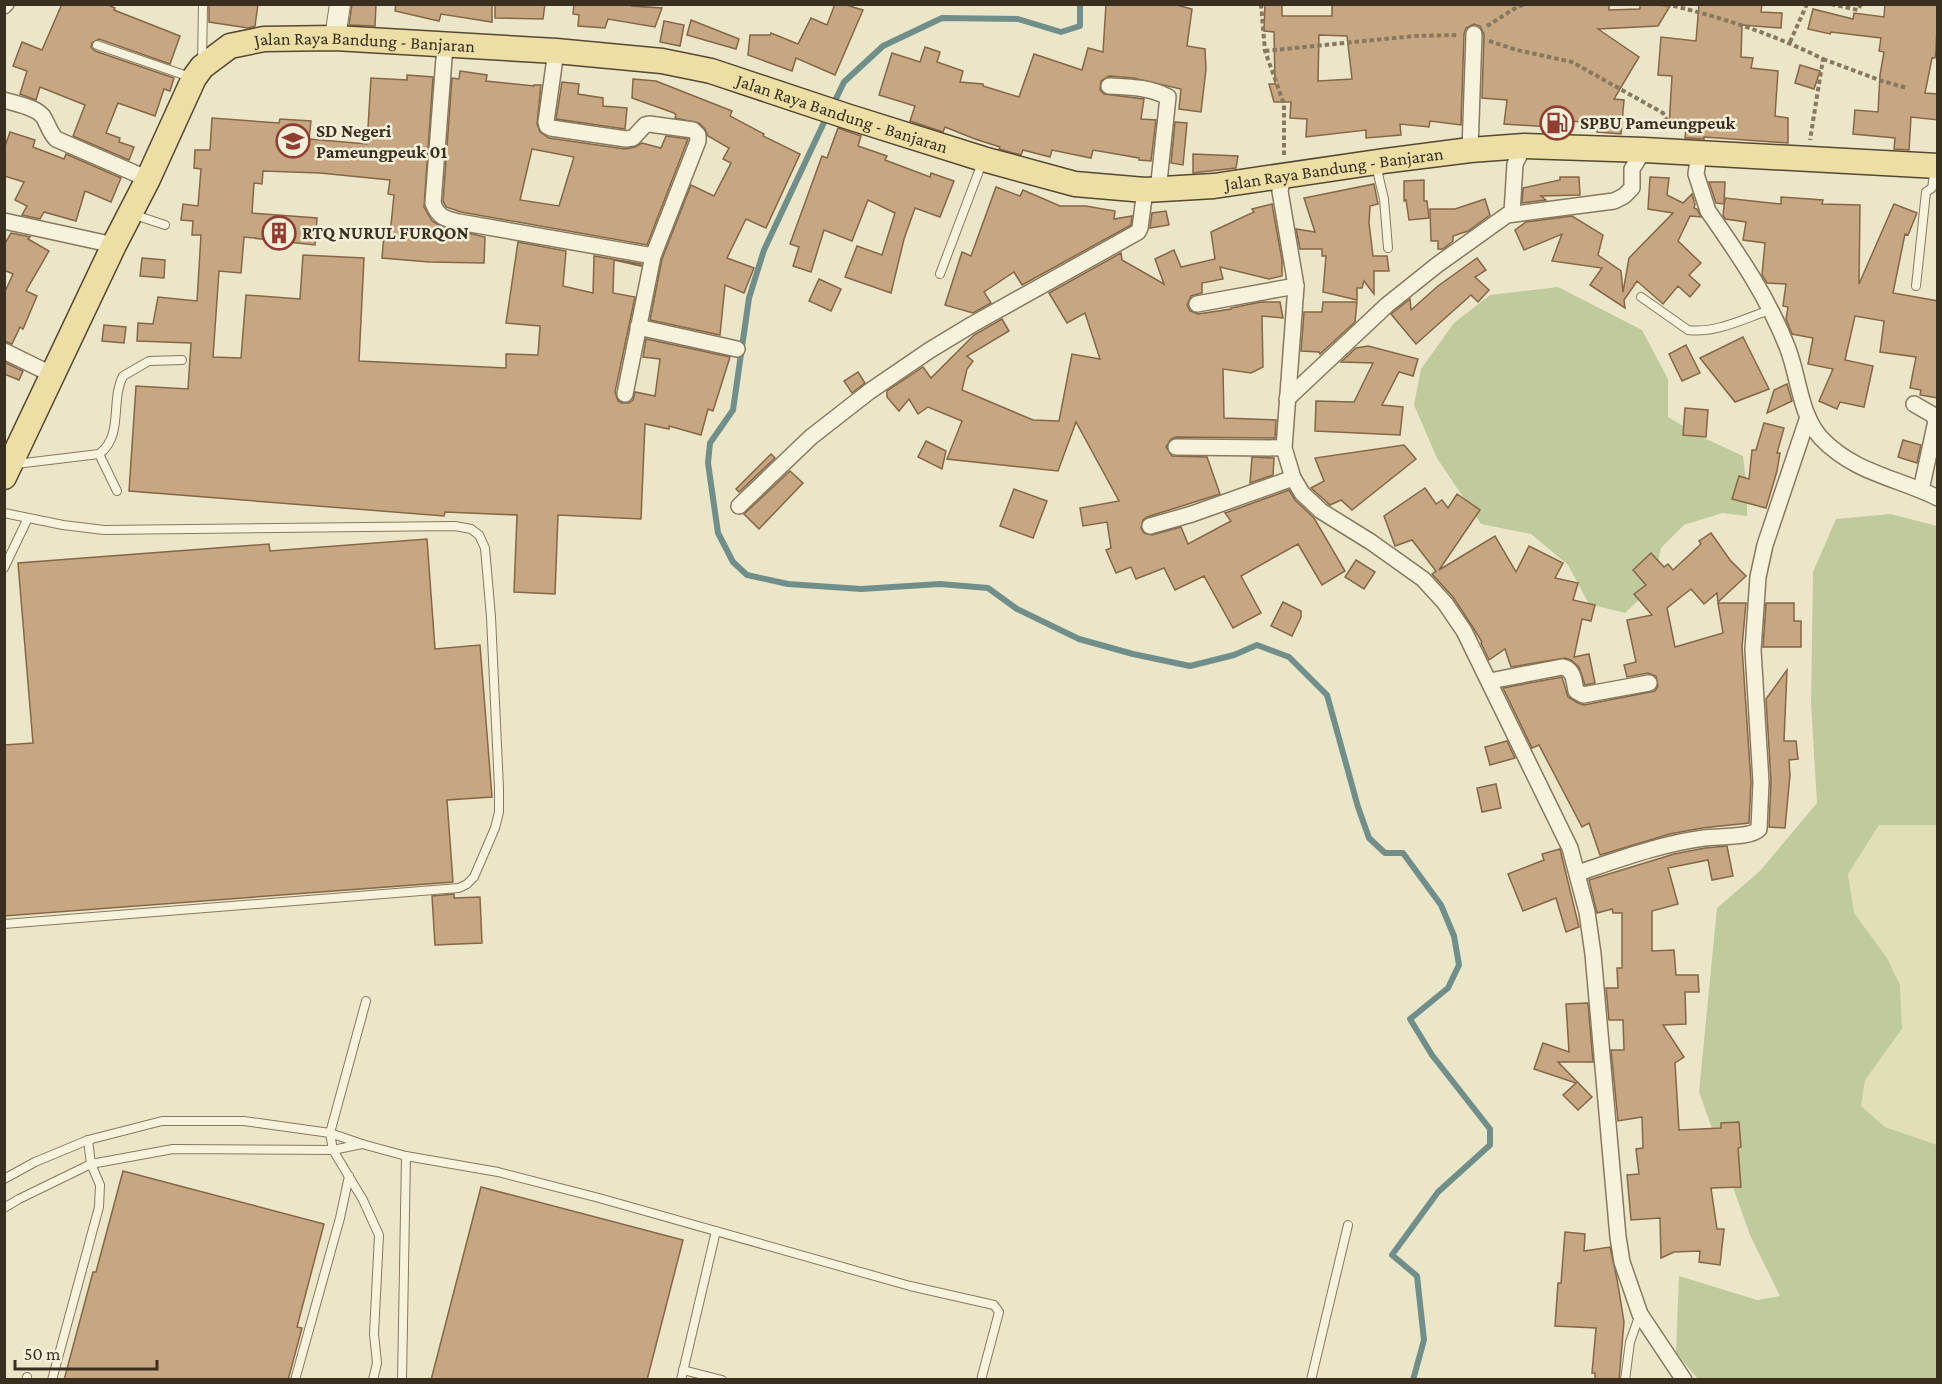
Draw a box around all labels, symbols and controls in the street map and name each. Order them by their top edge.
street label: Jalan Raya Bandung - Banjaran [250,28,476,56]
street label: Jalan Raya Bandung - Banjaran [732,70,951,157]
fuel station icon: SPBU Pameungpeuk [1539,105,1575,141]
place label: SPBU Pameungpeuk [1580,113,1736,133]
place label: SD Negeri Pameungpeuk 01 [316,121,447,162]
school or university icon: SD Negeri Pameungpeuk 01 [275,123,311,159]
street label: Jalan Raya Bandung - Banjaran [1221,143,1445,195]
building icon: RTQ NURUL FURQON [261,215,297,251]
place label: RTQ NURUL FURQON [302,223,469,243]
scale bar [15,1333,158,1371]
text: 50 m [24,1344,61,1364]

